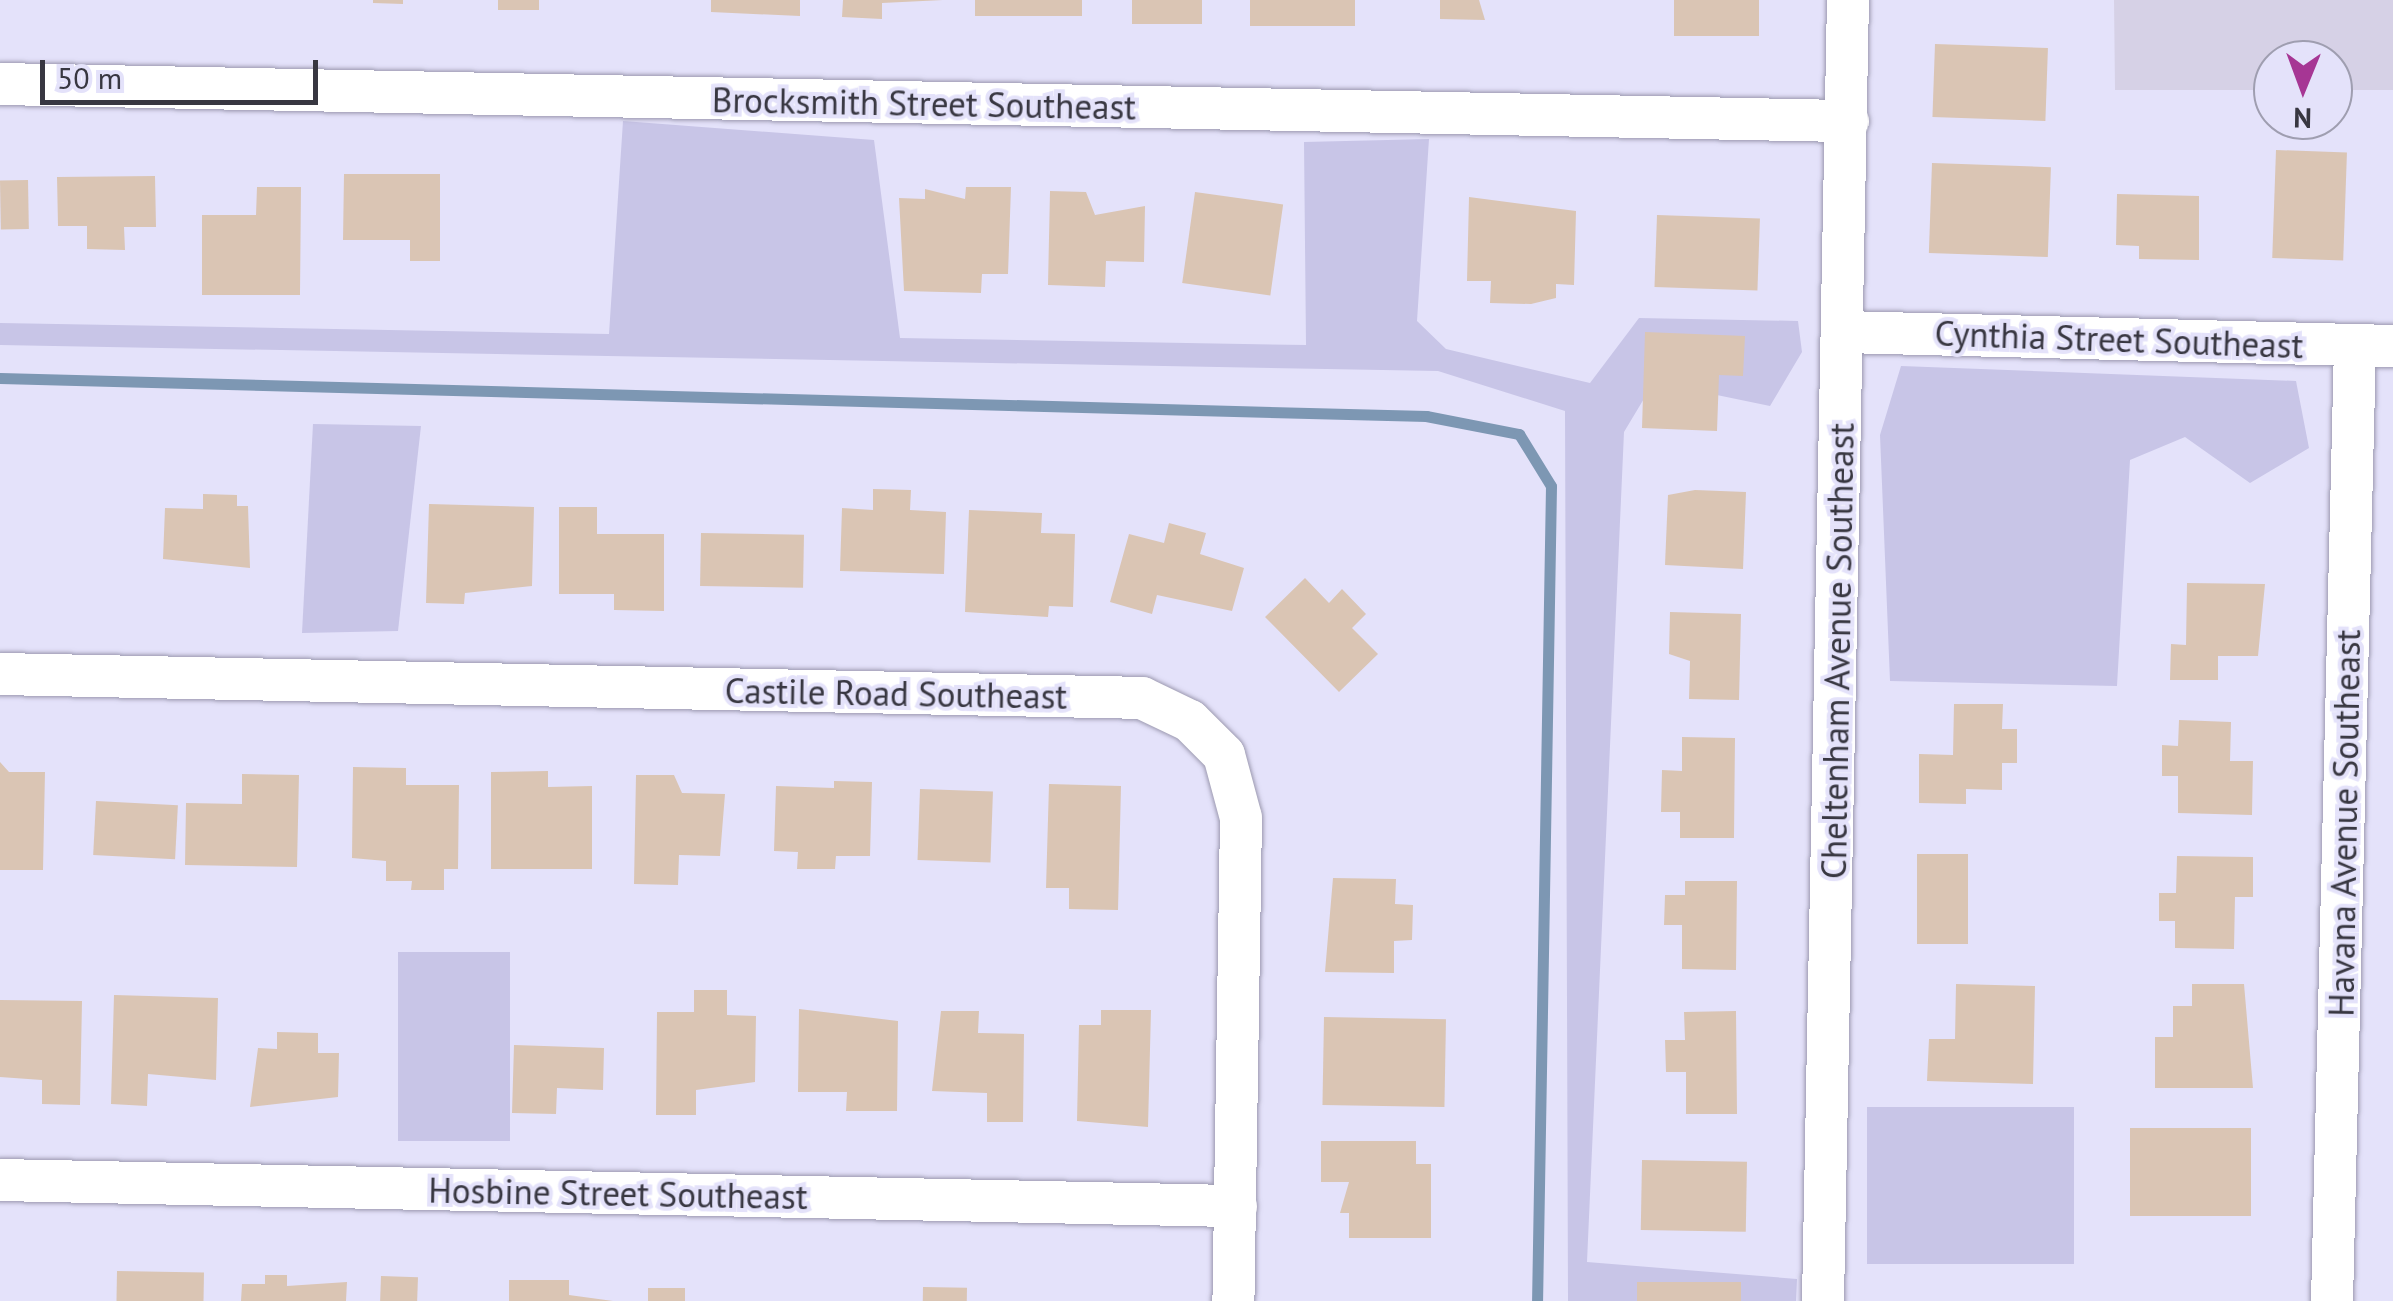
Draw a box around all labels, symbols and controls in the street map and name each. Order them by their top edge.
scale bar [45,40,322,102]
north arrow [2253,40,2353,140]
text: 50 m [57,58,122,97]
street label: Brocksmith Street Southeast [712,78,1136,128]
text: N [2293,100,2312,137]
street label: Cynthia Street Southeast [1934,312,2304,366]
street label: Cheltenham Avenue Southeast [1812,422,1862,880]
street label: Havana Avenue Southeast [2320,628,2368,1018]
street label: Castile Road Southeast [724,669,1068,717]
street label: Hosbine Street Southeast [428,1169,808,1217]

